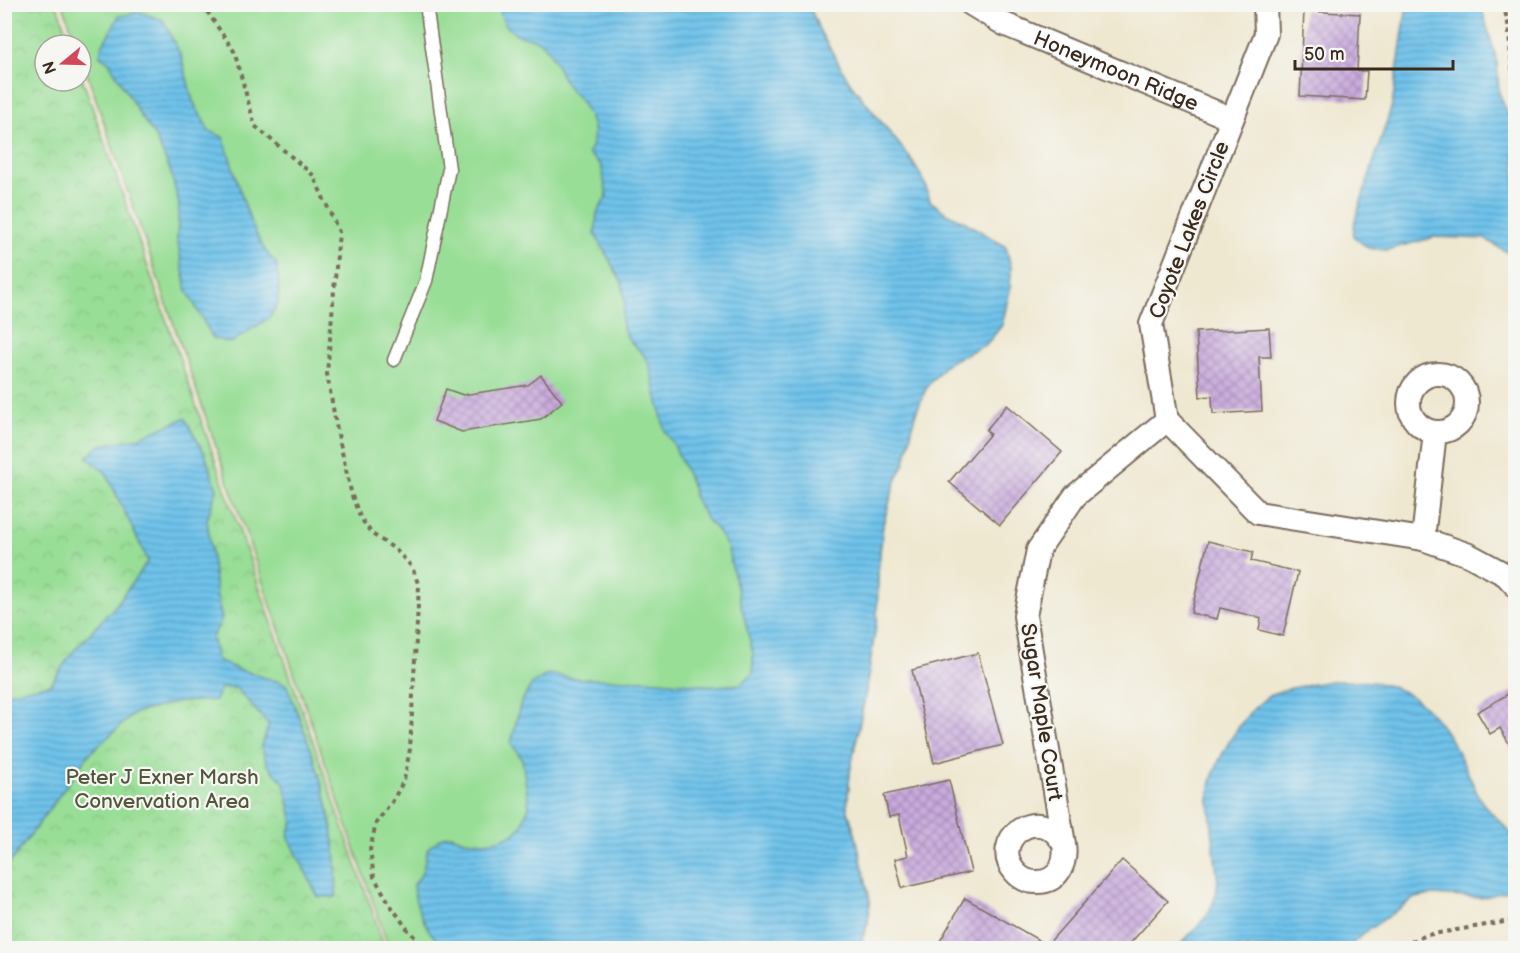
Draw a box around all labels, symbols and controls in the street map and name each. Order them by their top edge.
street label: Honeymoon Ridge [1030,26,1202,117]
north arrow [33,33,93,93]
scale bar [1295,33,1452,71]
text: 50 m [1304,44,1345,65]
text: N [39,59,61,76]
street label: Coyote Lakes Circle [1144,138,1235,322]
street label: Sugar Maple Court [1015,622,1068,803]
park label: Peter J Exner Marsh Convervation Area [65,765,259,814]

